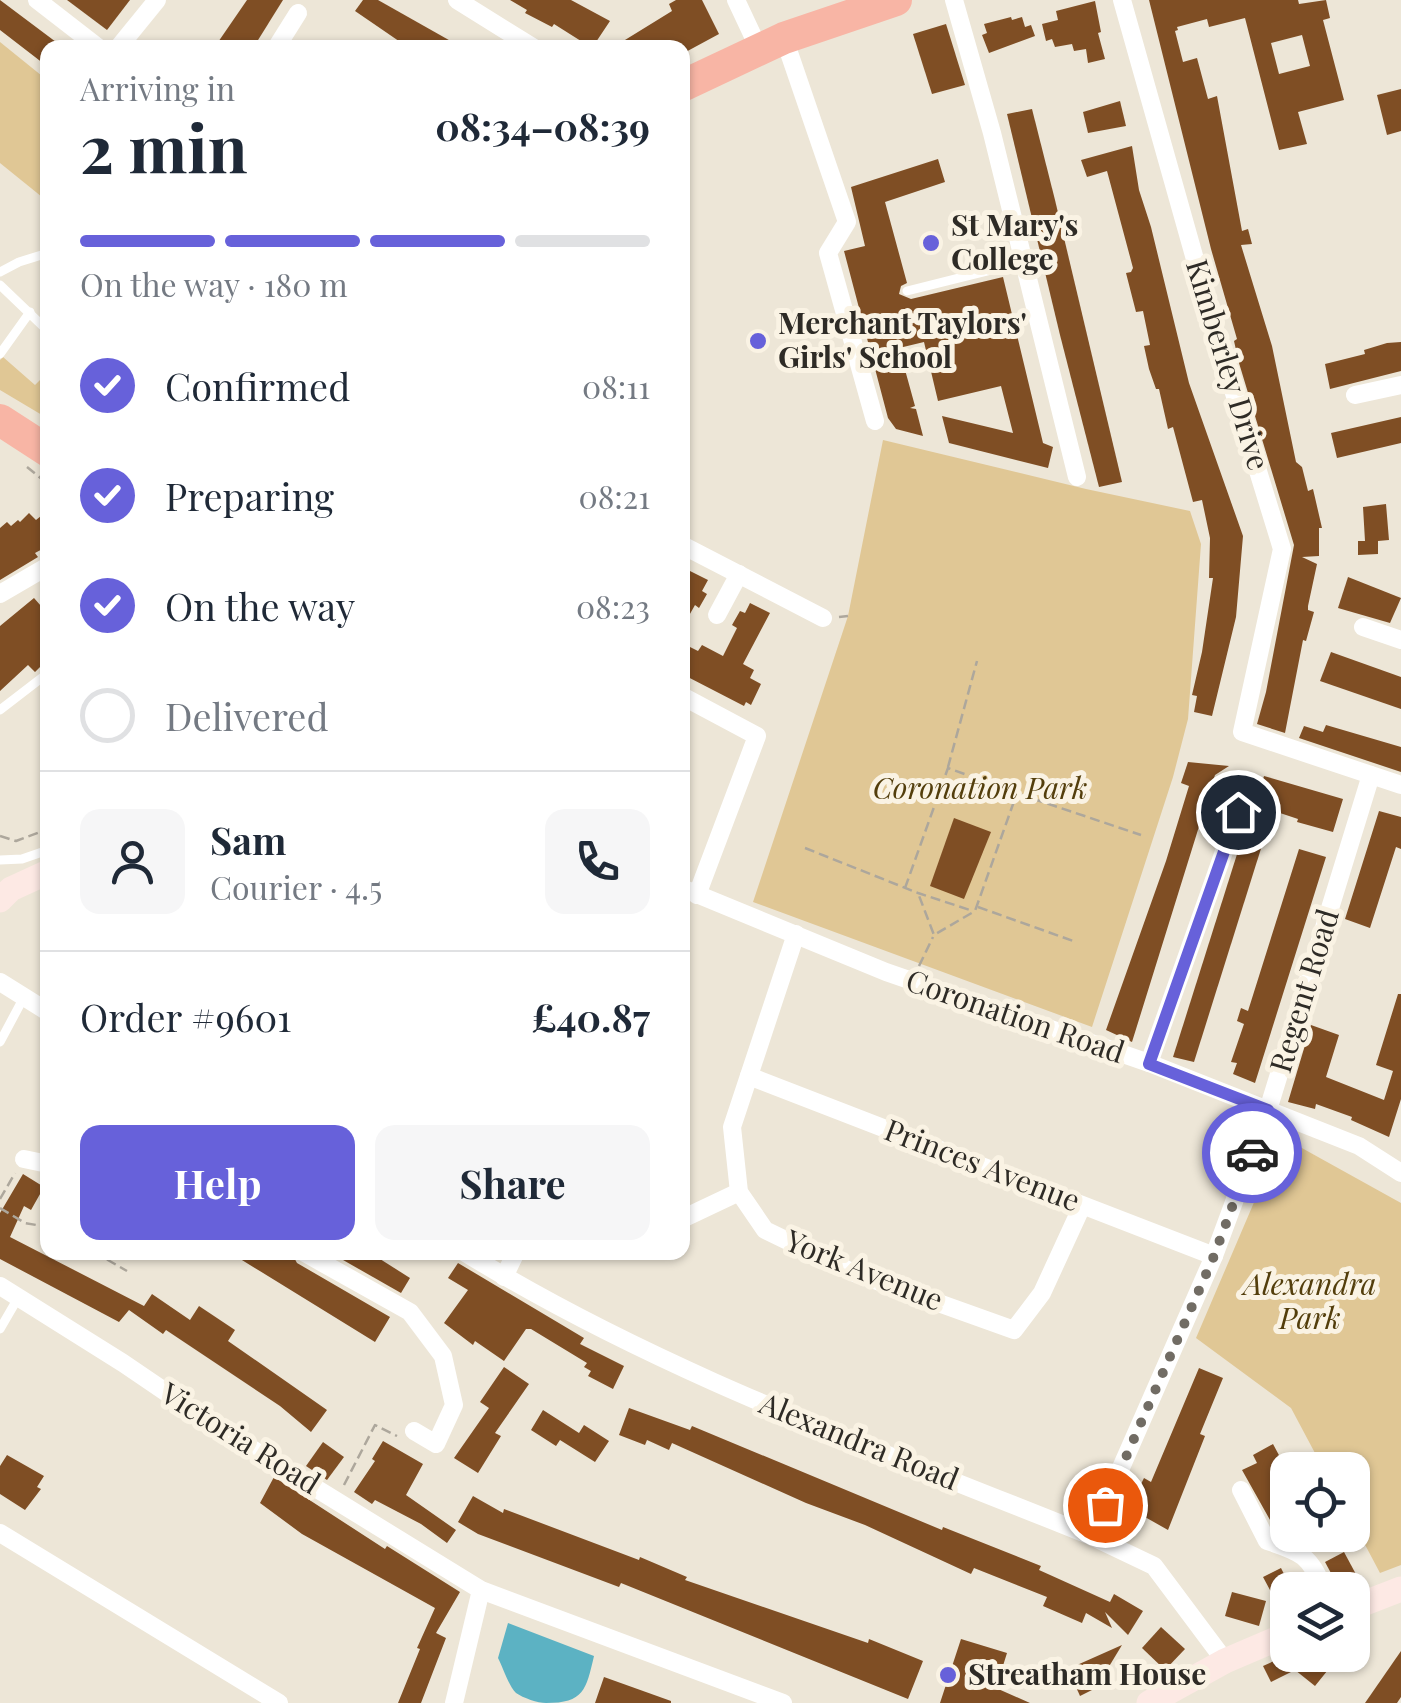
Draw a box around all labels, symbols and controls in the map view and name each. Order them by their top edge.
text: Arriving in [80,66,235,109]
text: 08:34–08:39 [435,100,650,151]
text: 2 min [80,103,248,189]
place label: St Mary's College [951,204,1078,278]
marker: St Mary's College [920,232,942,254]
street label: Kimberley Drive [1178,254,1280,475]
text: On the way · 180 m [80,262,348,305]
place label: Merchant Taylors' Girls' School [778,302,1027,376]
marker: Merchant Taylors' Girls' School [747,330,769,352]
icon: check [80,358,135,413]
text: Confirmed [165,360,350,411]
text: 08:11 [582,364,650,407]
icon: check [80,468,135,523]
text: Preparing [165,470,334,521]
text: 08:21 [578,474,650,517]
icon: check [80,578,135,633]
text: On the way [165,580,355,631]
text: 08:23 [576,584,650,627]
text: Delivered [165,690,329,741]
park label: Coronation Park [873,767,1087,807]
pin [1196,770,1281,855]
icon: home [1211,785,1266,840]
button: person [80,809,185,914]
button: phone [545,809,650,914]
text: Sam [210,814,286,865]
text: Courier · 4.5 [210,865,382,908]
street label: Regent Road [1259,904,1347,1077]
street label: Coronation Road [901,959,1130,1071]
text: Order #9601 [80,991,291,1042]
text: £40.87 [531,991,650,1042]
courier [1202,1103,1302,1203]
street label: Princes Avenue [879,1109,1086,1220]
button: Help [80,1125,355,1240]
button: Share [375,1125,650,1240]
icon: car [1225,1126,1280,1181]
street label: York Avenue [779,1219,949,1319]
park label: Alexandra Park [1240,1263,1377,1337]
street label: Victoria Road [153,1372,328,1502]
street label: Alexandra Road [753,1382,965,1498]
map controls [1270,1452,1370,1672]
button: locate [1270,1452,1370,1552]
pin [1063,1463,1148,1548]
icon: bag [1078,1478,1133,1533]
button: layers [1270,1572,1370,1672]
place label: Streatham House [968,1653,1206,1693]
marker: Streatham House [937,1664,959,1686]

